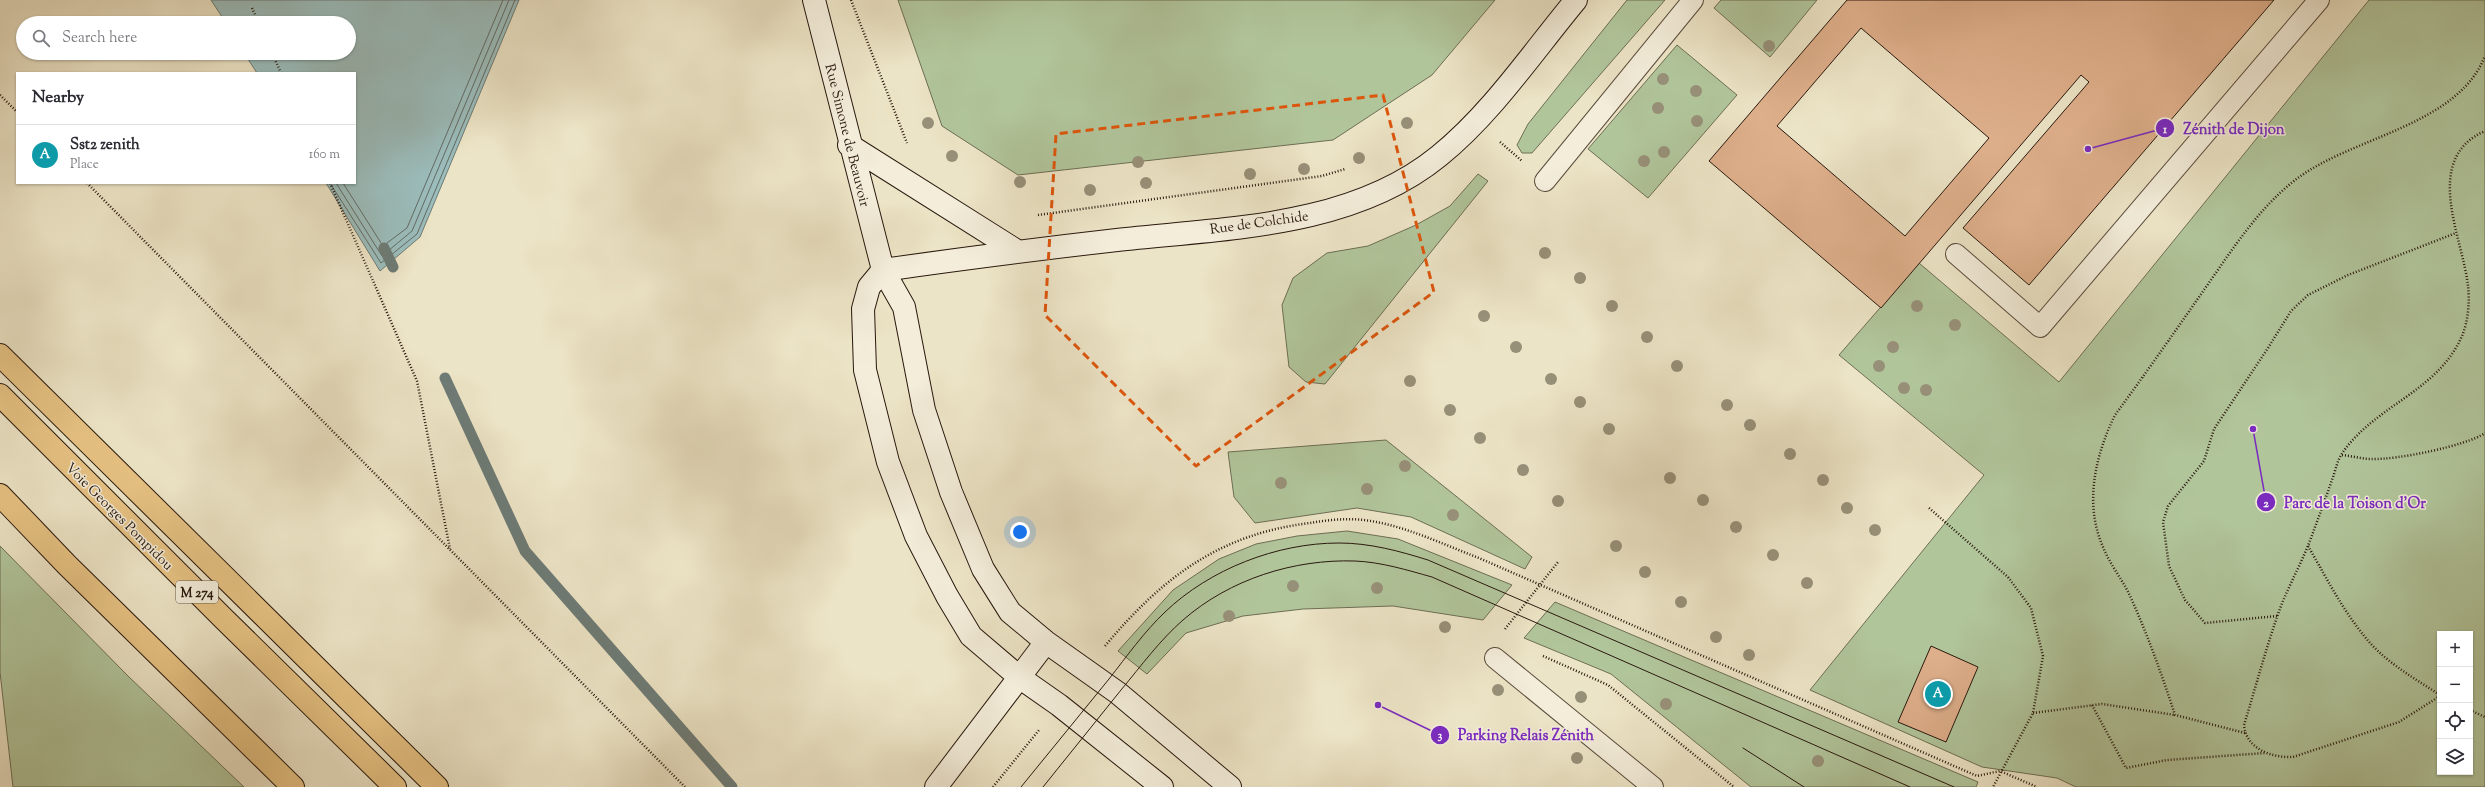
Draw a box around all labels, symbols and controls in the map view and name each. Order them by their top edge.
search box [16,16,356,60]
icon: search [30,27,52,49]
text: Search here [62,28,137,49]
street label: Rue Simone de Beauvoir [819,62,874,210]
text: Nearby [32,86,84,110]
callout: Zénith de Dijon [2155,115,2293,142]
text: Zénith de Dijon [2183,120,2285,141]
text: 1 [2162,121,2168,139]
text: Sst2 zenith [70,135,140,156]
text: A [40,146,50,164]
text: 160 m [309,146,340,164]
text: Place [70,156,99,174]
street label: Rue de Colchide [1209,207,1310,241]
street label: Voie Georges Pompidou [60,459,177,576]
callout: Parc de la Toison d'Or [2256,489,2434,516]
text: Parc de la Toison d'Or [2284,494,2426,515]
text: 2 [2263,495,2269,513]
your location [1010,522,1030,542]
road number: M 274 [176,581,218,603]
map controls [2437,631,2473,775]
button: + [2437,631,2473,667]
button: − [2437,667,2473,703]
pin: A [1925,679,1951,709]
button: locate [2437,703,2473,739]
callout: Parking Relais Zénith [1430,721,1602,748]
text: Parking Relais Zénith [1458,726,1594,747]
text: 3 [1438,727,1443,745]
button: layers [2437,739,2473,775]

